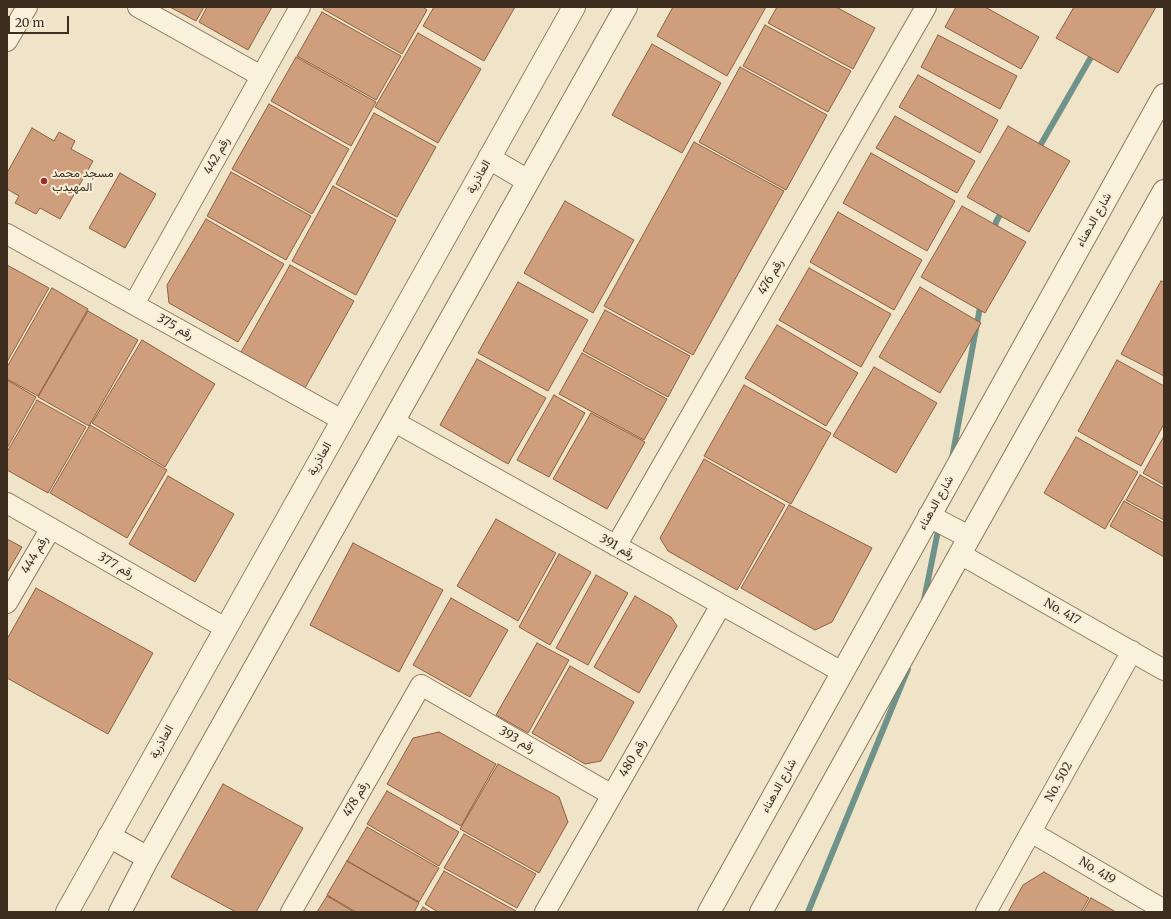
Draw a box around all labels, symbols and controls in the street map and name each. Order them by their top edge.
scale bar [10,8,71,34]
text: 20 m [15,15,44,30]
street label: رقم 442 [201,135,233,177]
street label: العاذرية [464,158,494,196]
place label: مسجد محمد المهيدب [52,167,114,195]
marker: مسجد محمد المهيدب [39,176,49,186]
street label: شارع الدهناء [1073,190,1115,250]
street label: رقم 476 [755,257,787,297]
street label: رقم 375 [154,311,196,343]
street label: العاذرية [305,440,335,478]
street label: شارع الدهناء [915,473,957,533]
street label: رقم 391 [597,531,637,563]
street label: رقم 444 [18,533,52,577]
street label: رقم 377 [95,550,137,582]
street label: No. 417 [1041,596,1083,628]
street label: العاذرية [147,723,177,761]
street label: رقم 393 [496,724,538,756]
street label: رقم 480 [616,736,650,780]
street label: شارع الدهناء [758,756,800,816]
street label: No. 502 [1042,760,1076,804]
street label: رقم 478 [340,778,372,820]
street label: No. 419 [1076,854,1118,888]

